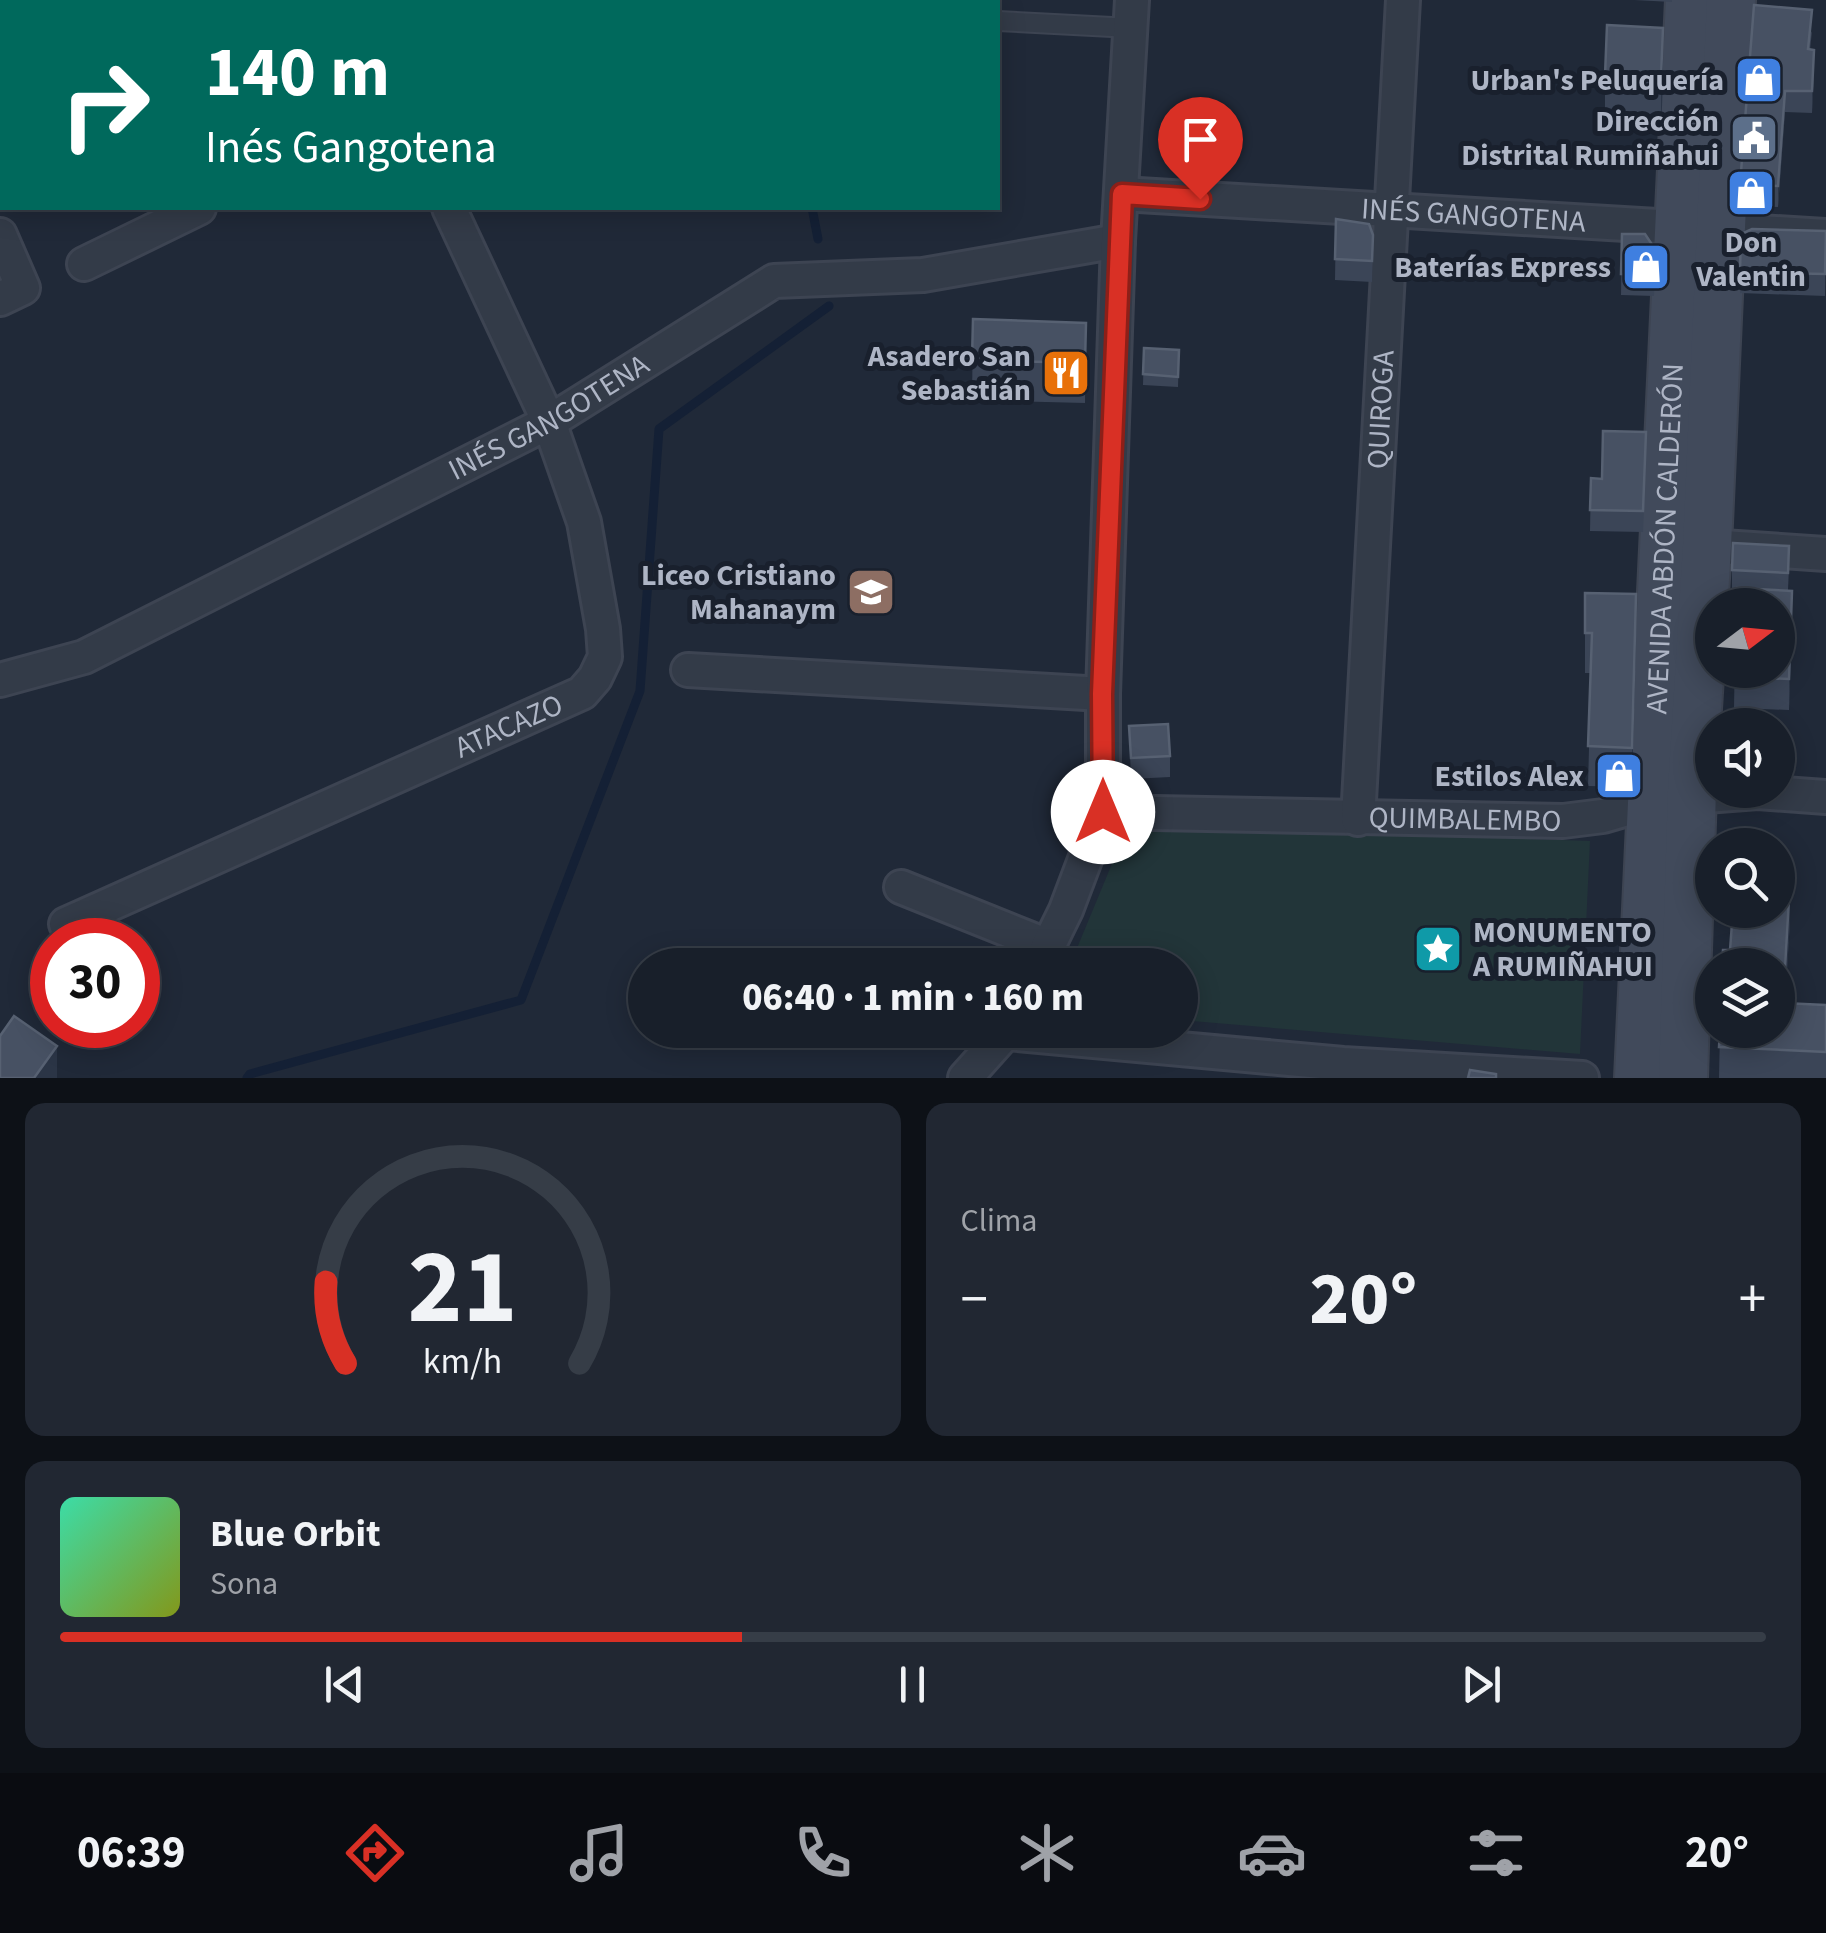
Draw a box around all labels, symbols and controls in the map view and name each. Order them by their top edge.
text: 140 m [205,23,390,123]
icon: right [40,40,170,170]
shop icon: Urban's Peluquería [1733,54,1785,106]
place label: Urban's Peluquería [1470,59,1724,102]
pin [1158,97,1243,200]
place label: Dirección Distrital Rumiñahui [1461,100,1719,177]
icon: arrive [1173,112,1228,167]
public building icon: Dirección Distrital Rumiñahui [1728,112,1780,164]
text: Inés Gangotena [205,116,497,180]
shop icon: Don Valentin [1725,167,1777,219]
street label: INÉS GANGOTENA [1360,187,1587,244]
place label: Don Valentin [1695,221,1806,298]
shop icon: Baterías Express [1620,241,1672,293]
place label: Baterías Express [1394,246,1611,289]
place label: Asadero San Sebastián [867,335,1031,412]
street label: INÉS GANGOTENA [441,343,658,491]
restaurant icon: Asadero San Sebastián [1040,347,1092,399]
street label: QUIROGA [1356,348,1406,470]
street label: AVENIDA ABDÓN CALDERÓN [1635,362,1695,715]
place label: Liceo Cristiano Mahanaym [641,554,836,631]
school or university icon: Liceo Cristiano Mahanaym [845,566,897,618]
north arrow [1695,588,1795,688]
map controls [1695,588,1795,1048]
street label: ATACAZO [448,683,570,769]
button: sound [1695,708,1795,808]
shop icon: Estilos Alex [1593,750,1645,802]
place label: Estilos Alex [1434,755,1584,798]
position arrow [1051,760,1155,864]
street label: QUIMBALEMBO [1368,796,1562,843]
button: search [1695,828,1795,928]
place label: MONUMENTO A RUMIÑAHUI [1472,911,1653,988]
speed limit sign: 30 [30,918,160,1048]
place icon: MONUMENTO A RUMIÑAHUI [1412,923,1464,975]
button: layers [1695,948,1795,1048]
text: 06:40 · 1 min · 160 m [742,971,1084,1025]
text: Clima [961,1198,1037,1244]
text: 21 [408,1215,518,1363]
text: 20° [1309,1246,1417,1353]
text: − [961,1261,988,1339]
text: + [1739,1261,1766,1339]
text: km/h [423,1336,502,1387]
text: Blue Orbit [210,1507,381,1561]
text: Sona [210,1561,278,1607]
icon: previous [317,1657,372,1712]
icon: pause [885,1657,940,1712]
icon: next [1454,1657,1509,1712]
icon: directions [340,1818,410,1888]
icon: music [564,1818,634,1888]
icon: phone [788,1818,858,1888]
icon: climate [1012,1818,1082,1888]
icon: car [1237,1818,1307,1888]
icon: filters [1461,1818,1531,1888]
text: 06:39 [77,1821,186,1885]
text: 20° [1685,1821,1749,1885]

